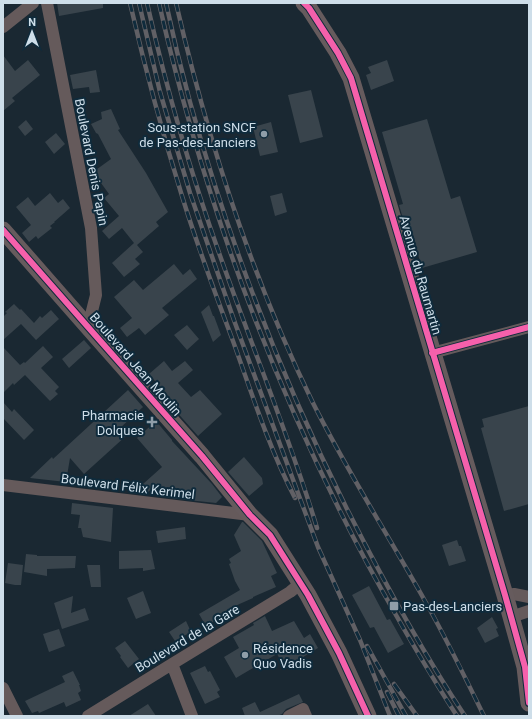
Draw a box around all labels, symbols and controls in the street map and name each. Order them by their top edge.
north arrow [12,12,52,52]
text: N [28,16,36,29]
street label: Boulevard Denis Papin [72,97,111,227]
place label: Sous-station SNCF de Pas-des-Lanciers [139,120,256,150]
marker: Sous-station SNCF de Pas-des-Lanciers [259,129,269,139]
street label: Avenue du Raumartin [396,214,445,337]
street label: Boulevard Jean Moulin [87,310,185,419]
place label: Pharmacie Dolques [82,408,144,438]
marker: Pharmacie Dolques [147,417,157,427]
street label: Boulevard Félix Kerimel [60,471,196,502]
place label: Pas-des-Lanciers [403,599,503,614]
marker: Pas-des-Lanciers [388,600,400,612]
street label: Boulevard de la Gare [132,601,242,675]
place label: Résidence Quo Vadis [253,641,313,671]
marker: Résidence Quo Vadis [240,650,250,660]

